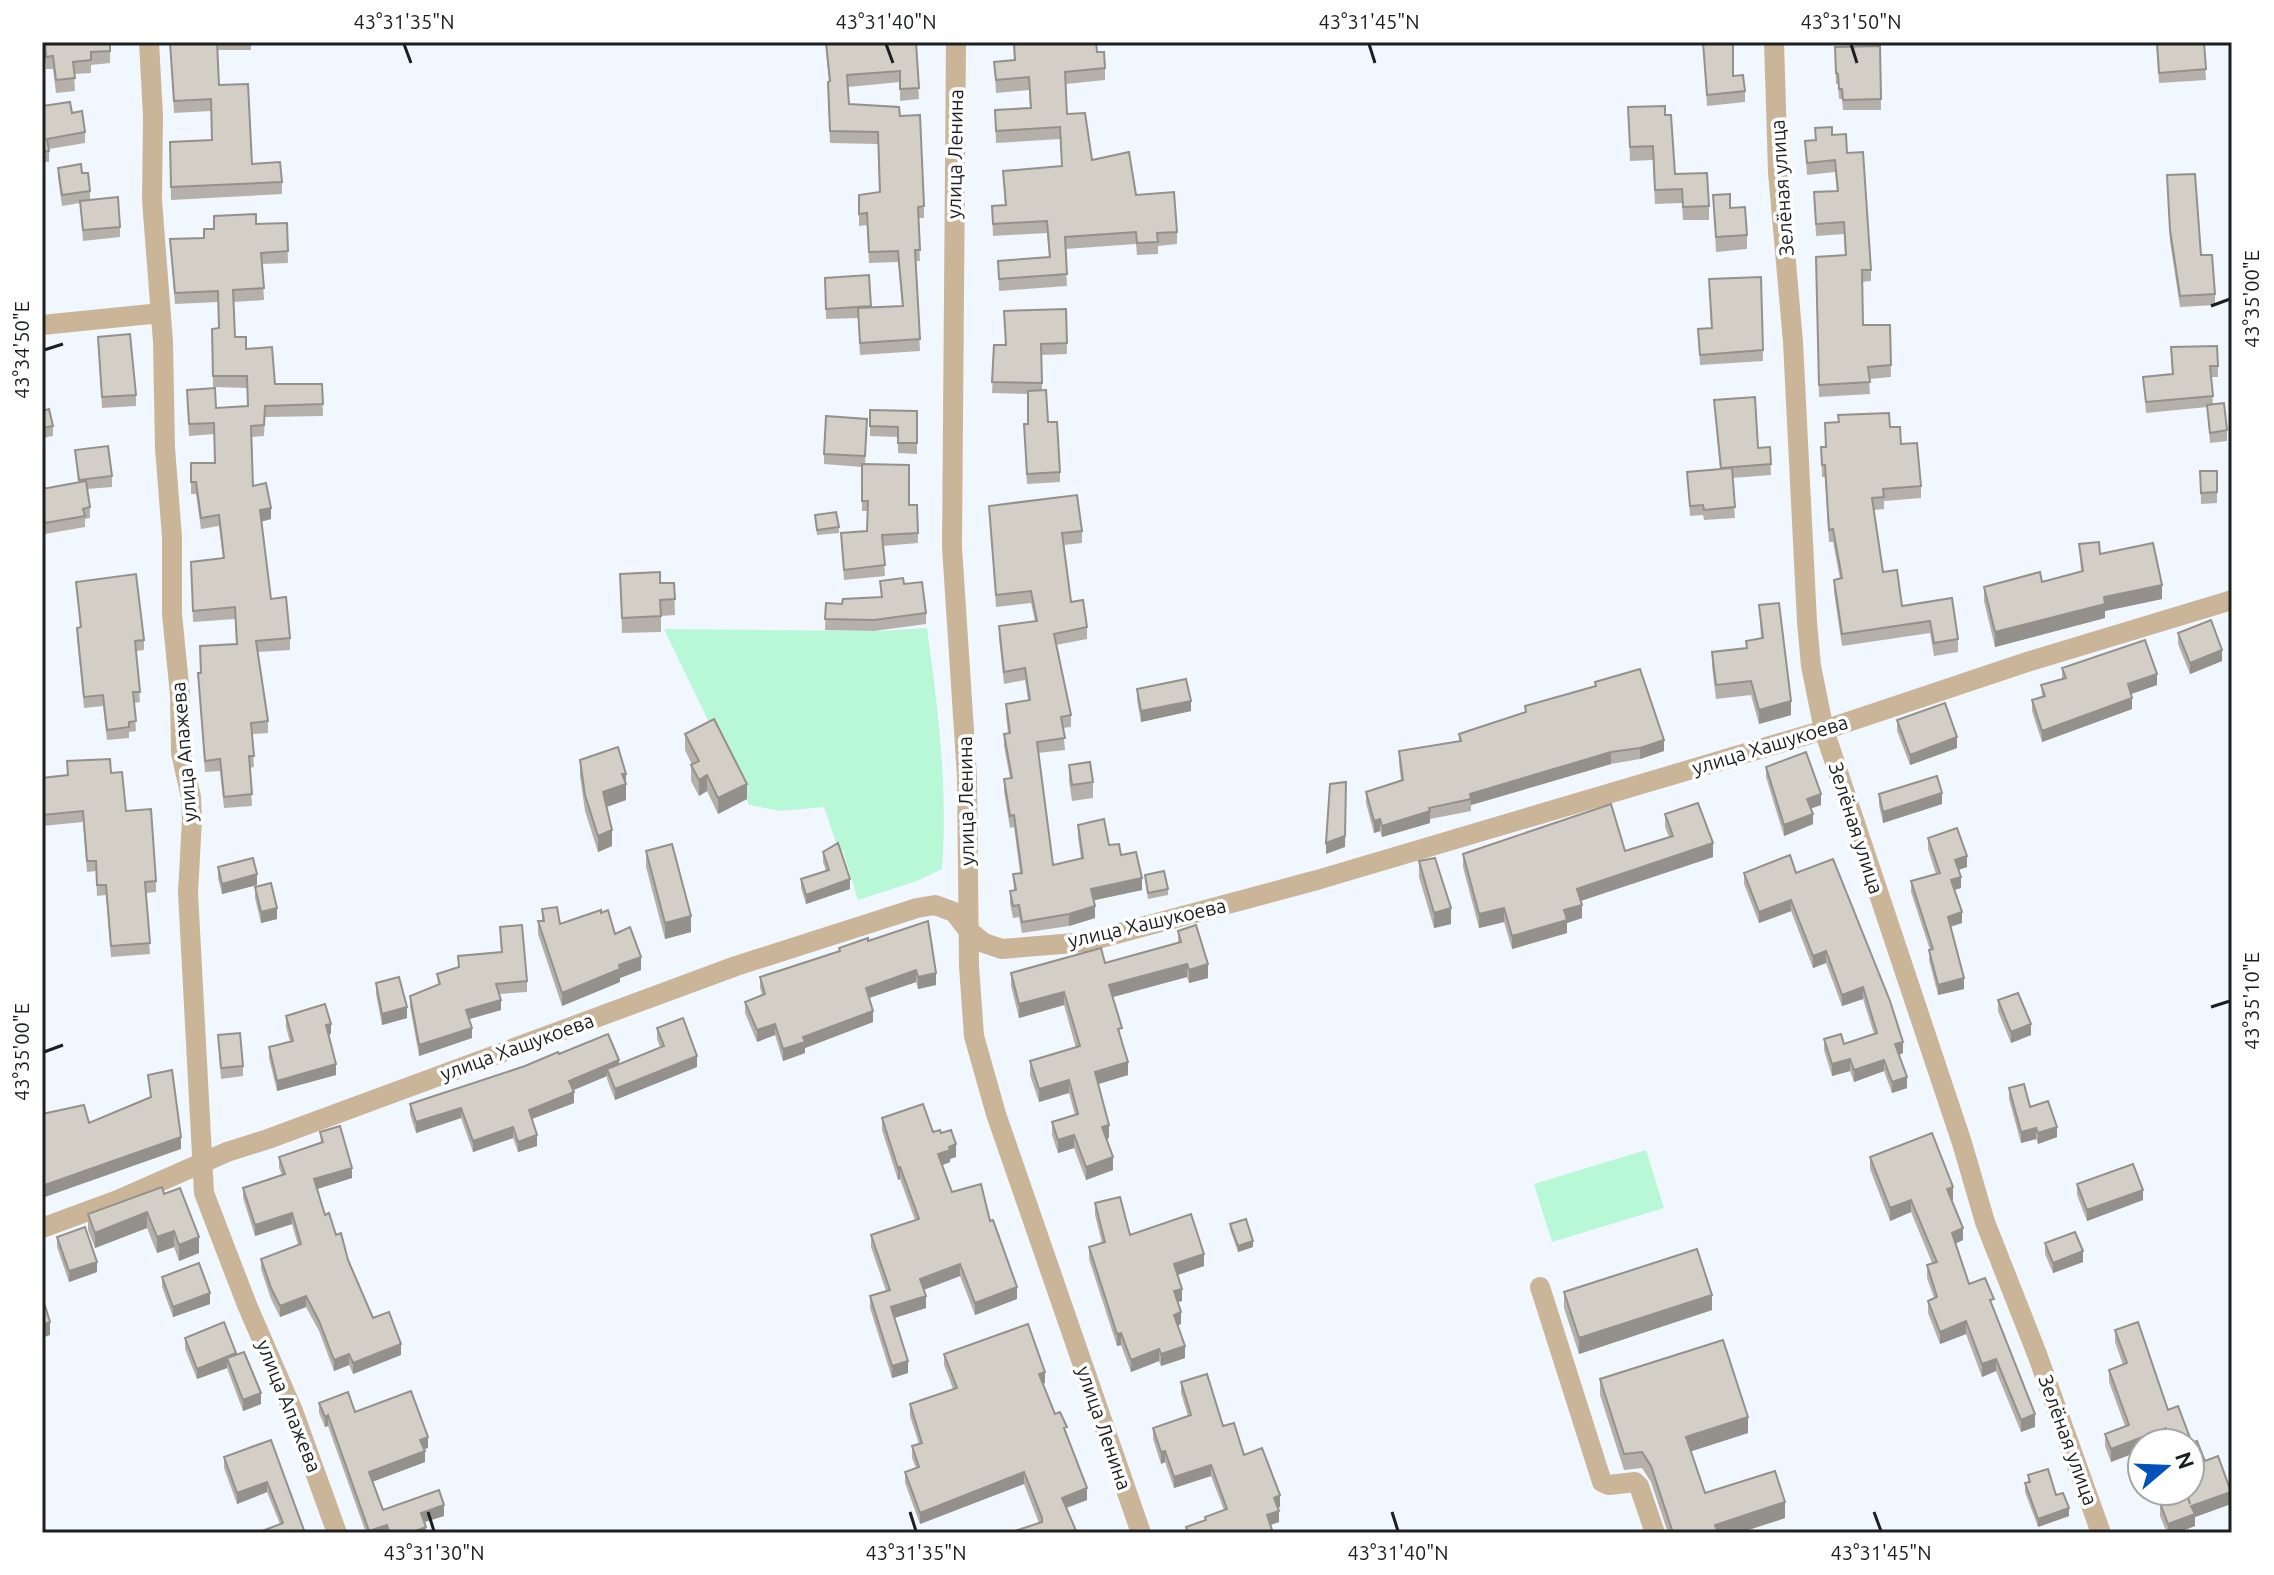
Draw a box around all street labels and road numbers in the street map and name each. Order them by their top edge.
street label: улица Ленина [942,89,967,219]
street label: Зелёная улица [1765,119,1798,257]
street label: улица Апажева [166,681,201,823]
street label: улица Хашукоева [1689,710,1851,779]
street label: улица Ленина [953,736,978,866]
street label: Зелёная улица [1824,759,1889,897]
street label: улица Хашукоева [1065,893,1228,952]
street label: улица Хашукоева [437,1008,597,1085]
street label: улица Апажева [252,1336,327,1475]
street label: улица Ленина [1072,1363,1136,1493]
street label: Зелёная улица [2034,1372,2103,1508]

